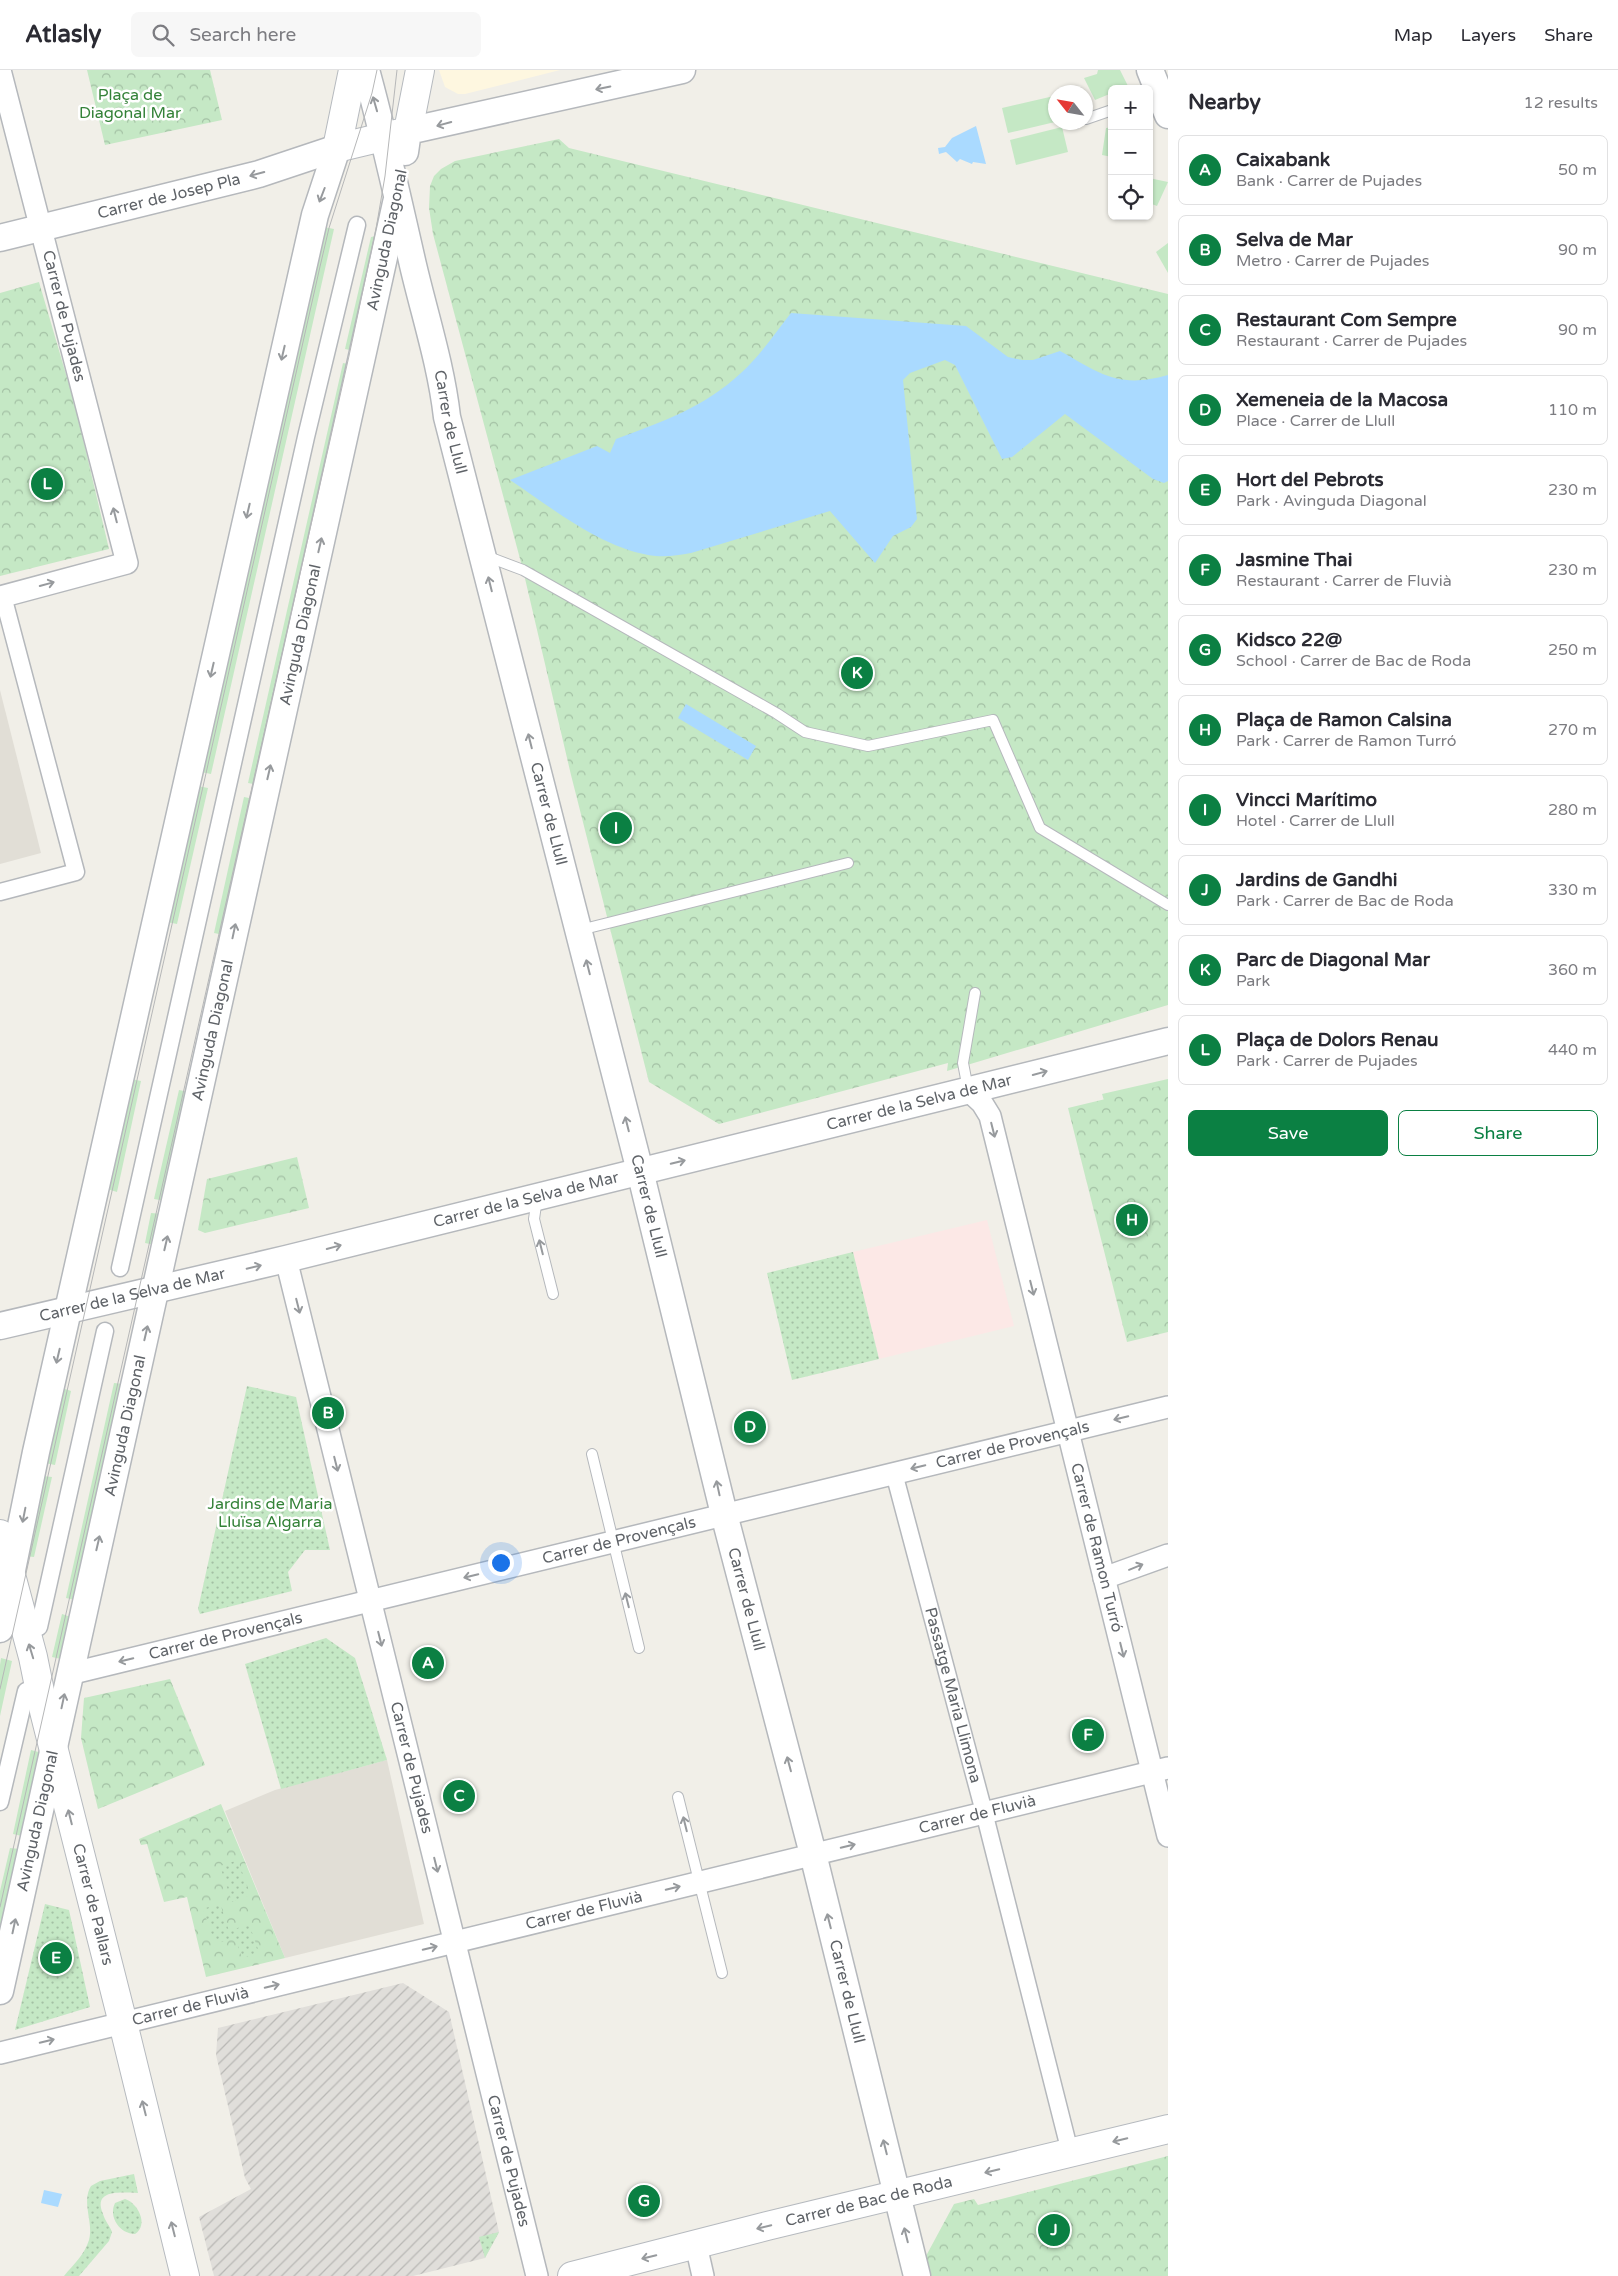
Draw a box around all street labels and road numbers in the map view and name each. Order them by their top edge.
street label: Avinguda Diagonal [362,167,412,313]
street label: Carrer de Josep Pla [95,169,243,224]
street label: Carrer de Pujades [38,248,90,384]
street label: Carrer de Llull [429,368,471,476]
street label: Avinguda Diagonal [275,562,326,707]
street label: Carrer de Llull [526,760,571,867]
street label: Avinguda Diagonal [187,958,238,1103]
street label: Carrer de la Selva de Mar [824,1070,1015,1135]
street label: Carrer de Llull [626,1152,671,1260]
street label: Carrer de la Selva de Mar [431,1167,622,1232]
street label: Carrer de la Selva de Mar [37,1263,228,1326]
street label: Avinguda Diagonal [100,1353,151,1498]
street label: Carrer de Provençals [934,1416,1091,1473]
street label: Carrer de Ramon Turró [1066,1461,1127,1634]
street label: Carrer de Provençals [540,1512,698,1569]
street label: Carrer de Llull [723,1546,769,1653]
street label: Passatge Maria Llimona [920,1605,986,1785]
street label: Carrer de Provençals [147,1608,304,1664]
street label: Carrer de Pujades [386,1700,437,1836]
street label: Avinguda Diagonal [12,1749,63,1894]
street label: Carrer de Fluvià [917,1791,1038,1838]
street label: Carrer de Pallars [68,1841,118,1967]
street label: Carrer de Fluvià [523,1887,644,1934]
street label: Carrer de Llull [825,1938,869,2045]
street label: Carrer de Fluvià [130,1983,251,2030]
street label: Carrer de Pujades [483,2093,535,2229]
street label: Carrer de Bac de Roda [783,2172,954,2231]

